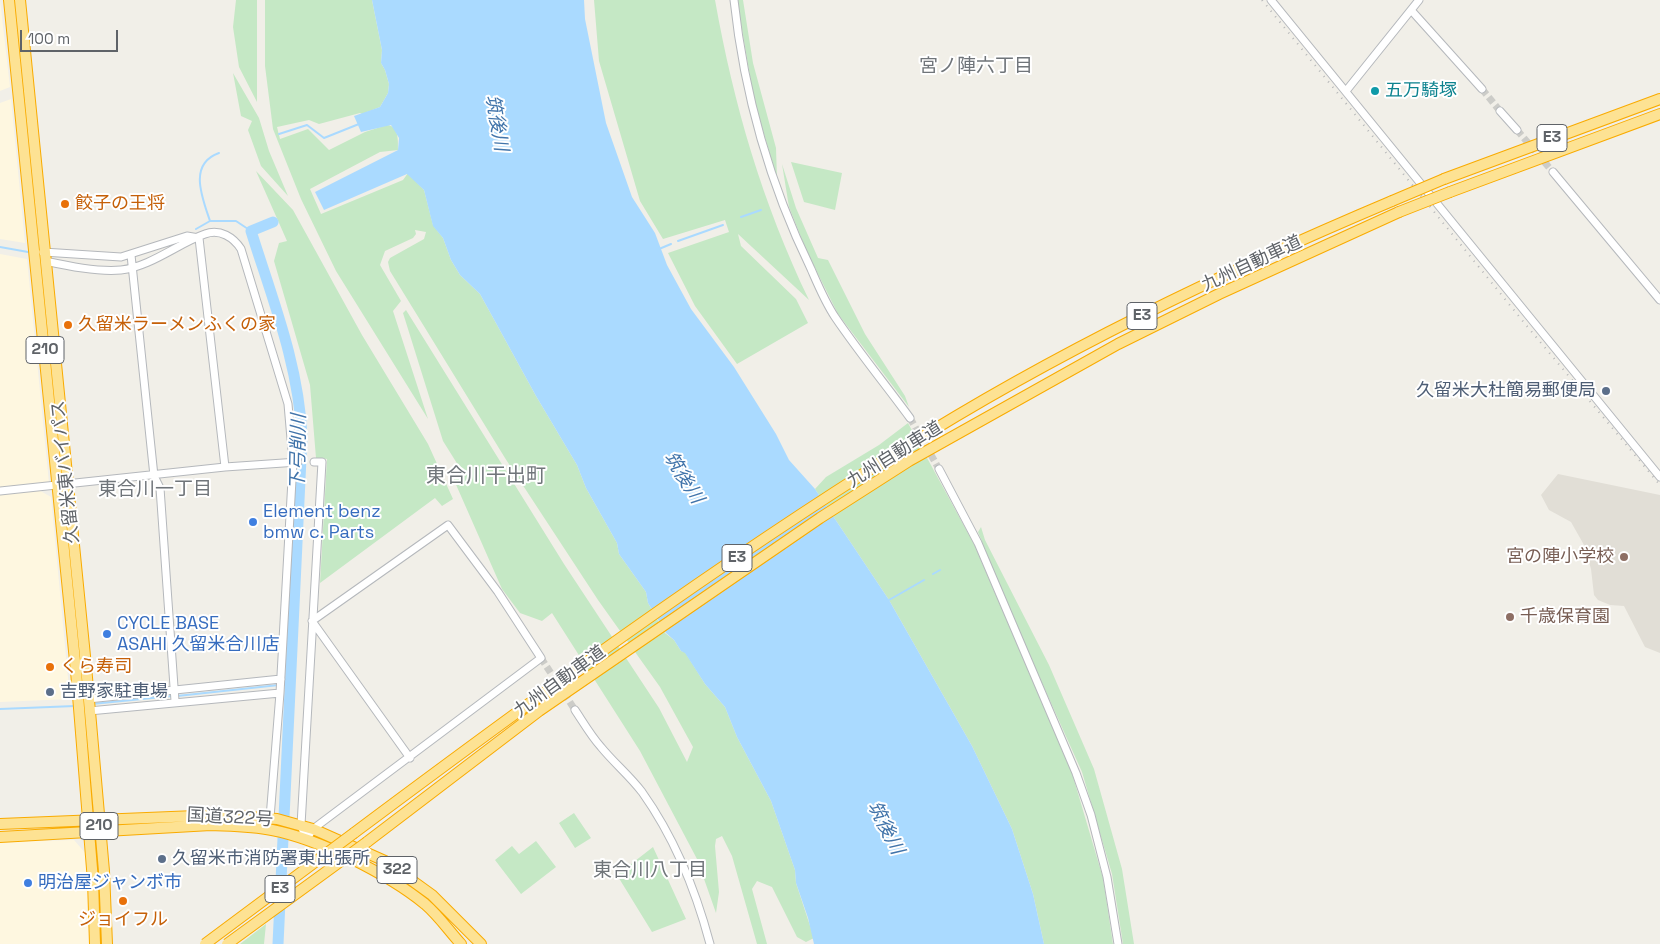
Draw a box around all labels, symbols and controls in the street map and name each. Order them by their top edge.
scale bar [22,20,120,52]
text: 100 m [28,29,70,48]
district label: 宮ノ陣六丁目 [919,56,1033,78]
place label: 五万騎塚 [1385,80,1457,102]
marker: 五万騎塚 [1369,85,1381,97]
water label: 筑後川 [480,93,512,153]
road number: E3 [1537,125,1567,152]
place label: 餃子の王将 [75,193,165,215]
marker: 餃子の王将 [59,198,71,210]
street label: 九州自動車道 [1198,231,1306,297]
road number: E3 [1127,302,1157,330]
place label: 久留米ラーメンふくの家 [78,314,276,336]
marker: 久留米ラーメンふくの家 [62,319,74,331]
road number: 210 [26,336,64,364]
place label: 久留米大杜簡易郵便局 [1416,380,1596,402]
marker: 久留米大杜簡易郵便局 [1600,385,1612,397]
street label: 久留米東バイパス [48,399,84,545]
water label: 下弓削川 [287,414,311,490]
street label: 九州自動車道 [843,417,947,493]
water label: 筑後川 [658,448,708,508]
district label: 東合川干出町 [426,465,546,489]
district label: 東合川一丁目 [98,479,212,501]
place label: Element benz bmw c. Parts [263,501,381,544]
marker: Element benz bmw c. Parts [247,516,259,528]
road number: E3 [722,544,752,572]
place label: 宮の陣小学校 [1506,546,1614,568]
marker: 宮の陣小学校 [1618,551,1630,563]
place label: 千歳保育園 [1520,606,1610,628]
marker: 千歳保育園 [1504,611,1516,623]
place label: CYCLE BASE ASAHI 久留米合川店 [117,613,279,656]
marker: CYCLE BASE ASAHI 久留米合川店 [101,628,113,640]
street label: 九州自動車道 [510,642,610,722]
place label: くら寿司 [60,656,132,678]
marker: くら寿司 [44,661,56,673]
place label: 吉野家駐車場 [60,681,168,703]
marker: 吉野家駐車場 [44,686,56,698]
water label: 筑後川 [862,797,908,859]
street label: 国道322号 [186,805,274,831]
road number: 210 [80,812,118,839]
place label: 久留米市消防署東出張所 [172,848,370,870]
marker: 久留米市消防署東出張所 [156,853,168,865]
road number: 322 [377,856,417,884]
district label: 東合川八丁目 [593,860,707,882]
place label: 明治屋ジャンボ市 [38,872,182,894]
road number: E3 [265,876,295,902]
marker: 明治屋ジャンボ市 [22,877,34,889]
marker: ジョイフル [117,895,129,907]
place label: ジョイフル [78,909,168,931]

